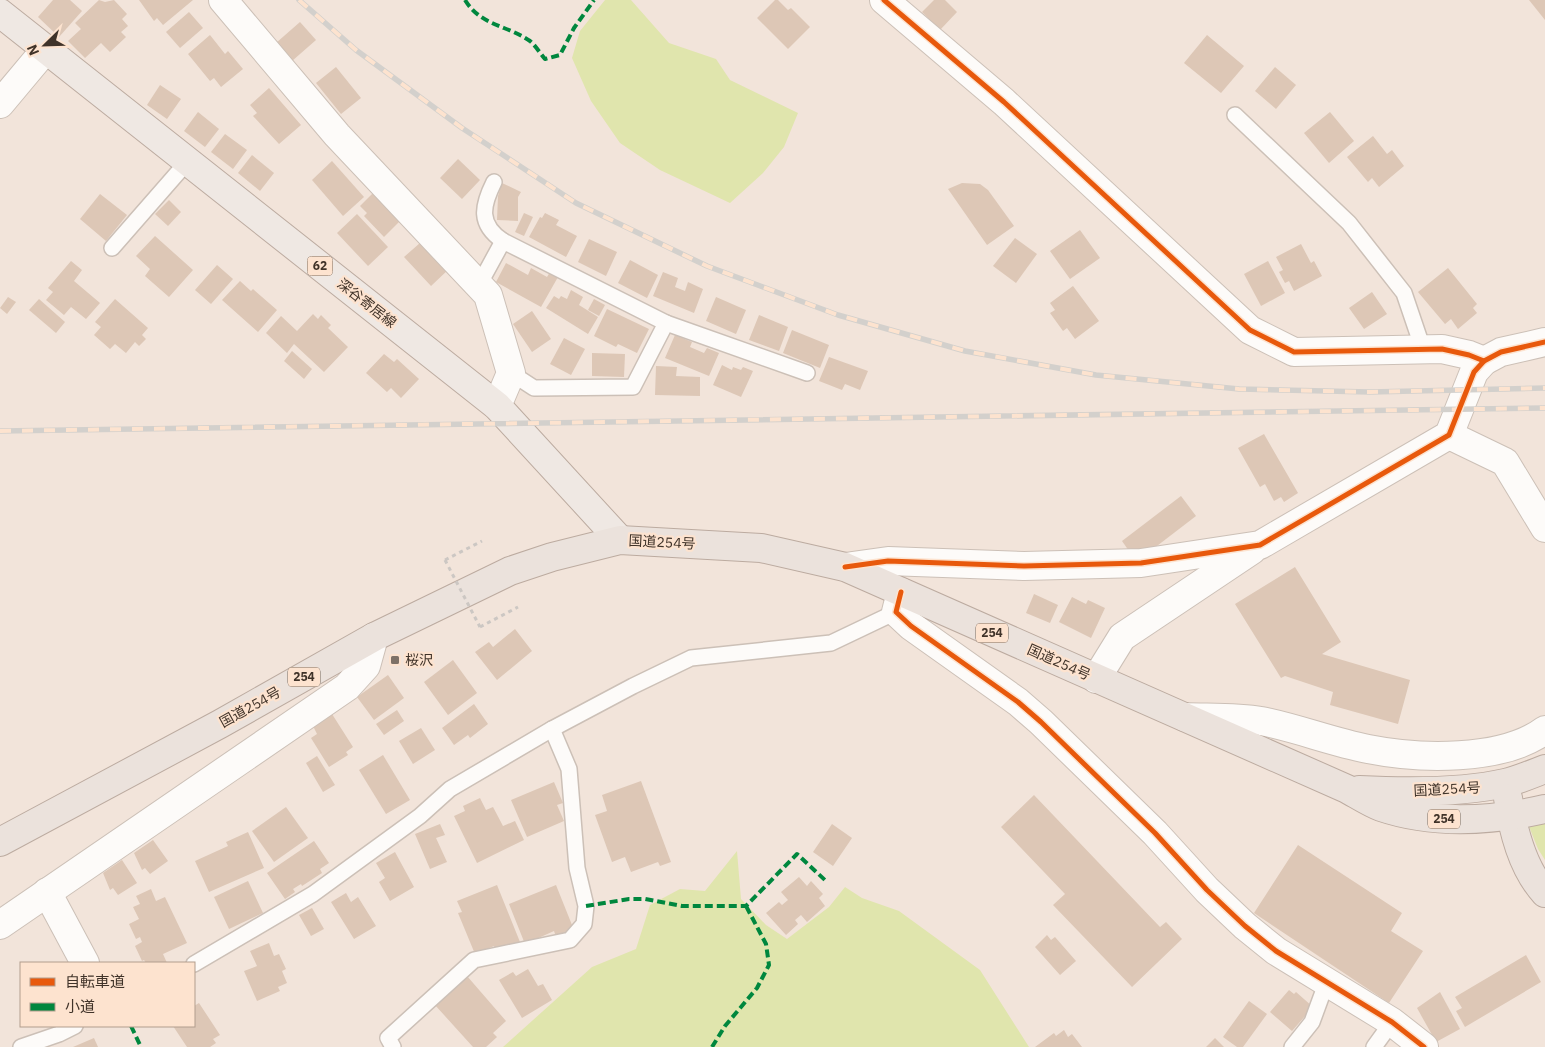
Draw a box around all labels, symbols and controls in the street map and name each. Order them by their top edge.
north arrow [20,20,70,70]
text: N [23,42,43,58]
road number: 62 [308,256,332,276]
street label: 深谷寄居線 [334,274,400,332]
street label: 国道254号 [628,531,696,553]
road number: 254 [976,624,1008,642]
street label: 国道254号 [1025,640,1093,684]
place label: 桜沢 [405,651,433,669]
marker: 桜沢 [389,654,401,666]
road number: 254 [288,668,320,686]
street label: 国道254号 [216,683,284,731]
street label: 国道254号 [1413,778,1481,800]
road number: 254 [1428,810,1460,829]
legend [20,962,195,1027]
text: 自転車道 [65,972,125,991]
text: 小道 [65,997,95,1016]

